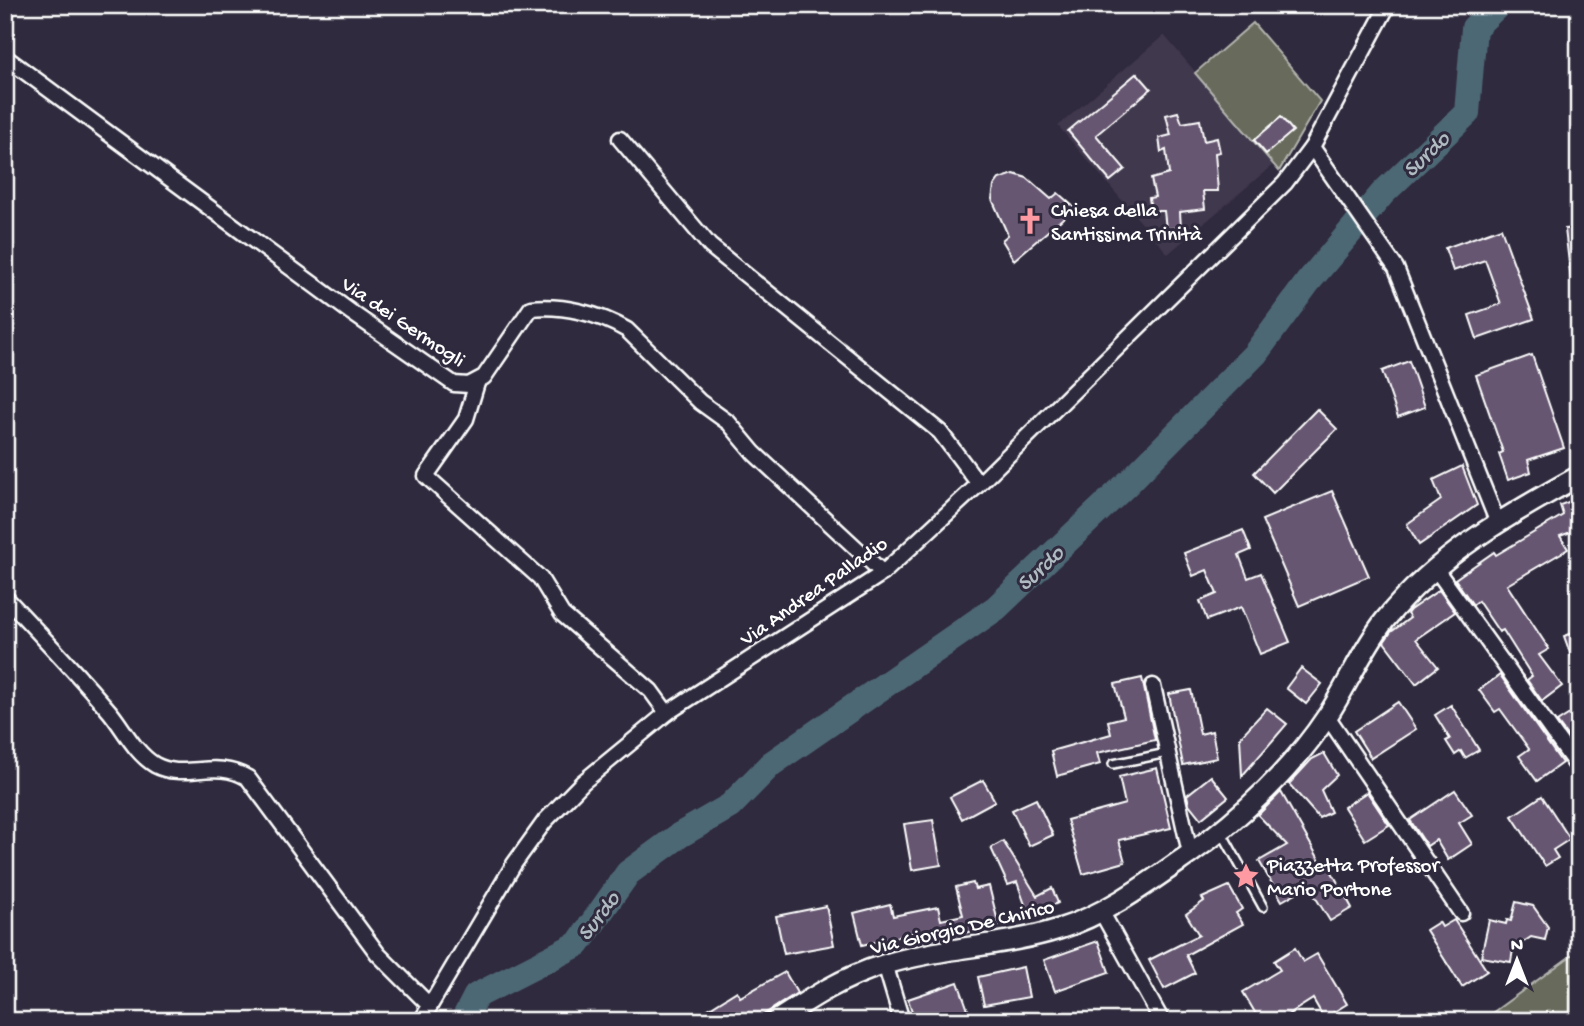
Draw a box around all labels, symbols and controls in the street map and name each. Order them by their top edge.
water label: Surdo [1398,126,1457,184]
place label: Chiesa della Santissima Trinità [1051,200,1203,249]
church icon: Chiesa della Santissima Trinità [1015,206,1045,236]
street label: Via dei Germogli [335,273,469,375]
street label: Via Andrea Palladio [736,533,894,654]
water label: Surdo [1012,540,1071,598]
place label: Piazzetta Professor Mario Portone [1266,855,1440,904]
place icon: Piazzetta Professor Mario Portone [1231,861,1261,891]
water label: Surdo [572,886,628,947]
street label: Via Giorgio De Chirico [867,896,1057,963]
north arrow [1482,925,1552,995]
text: N [1511,935,1523,958]

